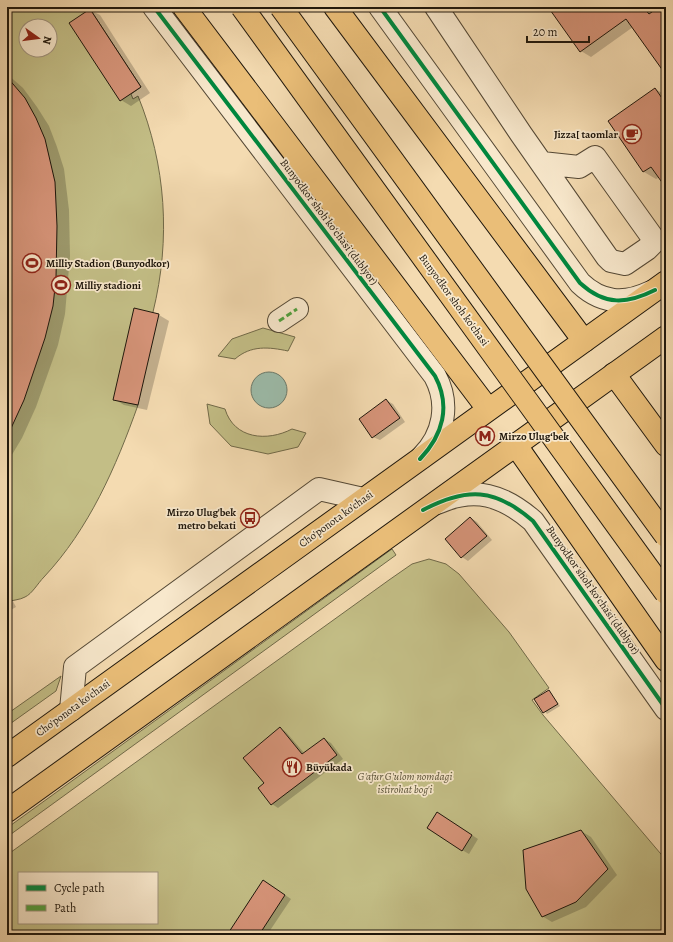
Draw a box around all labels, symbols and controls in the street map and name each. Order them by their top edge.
north arrow [18,18,58,58]
scale bar [527,18,589,44]
text: 20 m [533,24,557,40]
text: N [39,35,55,46]
cafe icon: Jizza[ taomlar [621,123,643,145]
place label: Jizza[ taomlar [554,127,618,142]
street label: Bunyodkor shoh koʻchasi (dublyor) [277,156,381,288]
street label: Bunyodkor shoh ko'chasi [415,251,493,349]
sports icon: Milliy Stadion (Bunyodkor) [21,252,43,274]
place label: Milliy Stadion (Bunyodkor) [46,256,170,271]
sports icon: Milliy stadioni [50,274,72,296]
place label: Milliy stadioni [75,278,141,293]
metro station icon: Mirzo Ulugʻbek [474,425,496,447]
place label: Mirzo Ulugʻbek [499,429,569,444]
street label: Cho'ponota ko'chasi [296,487,376,551]
place label: Mirzo Ulug'bek metro bekati [167,505,236,533]
bus stop icon: Mirzo Ulug'bek metro bekati [239,507,261,529]
street label: Bunyodkor shoh koʻchasi (dublyor) [543,523,643,657]
street label: Cho'ponota ko'chasi [33,676,113,740]
restaurant icon: Büyükada [281,756,303,778]
place label: Büyükada [306,760,353,775]
park label: G'afur G'ulom nomdagi istirohat bog'i [358,769,452,797]
legend [18,872,158,924]
text: Cycle path [54,880,105,896]
text: Path [54,900,77,916]

